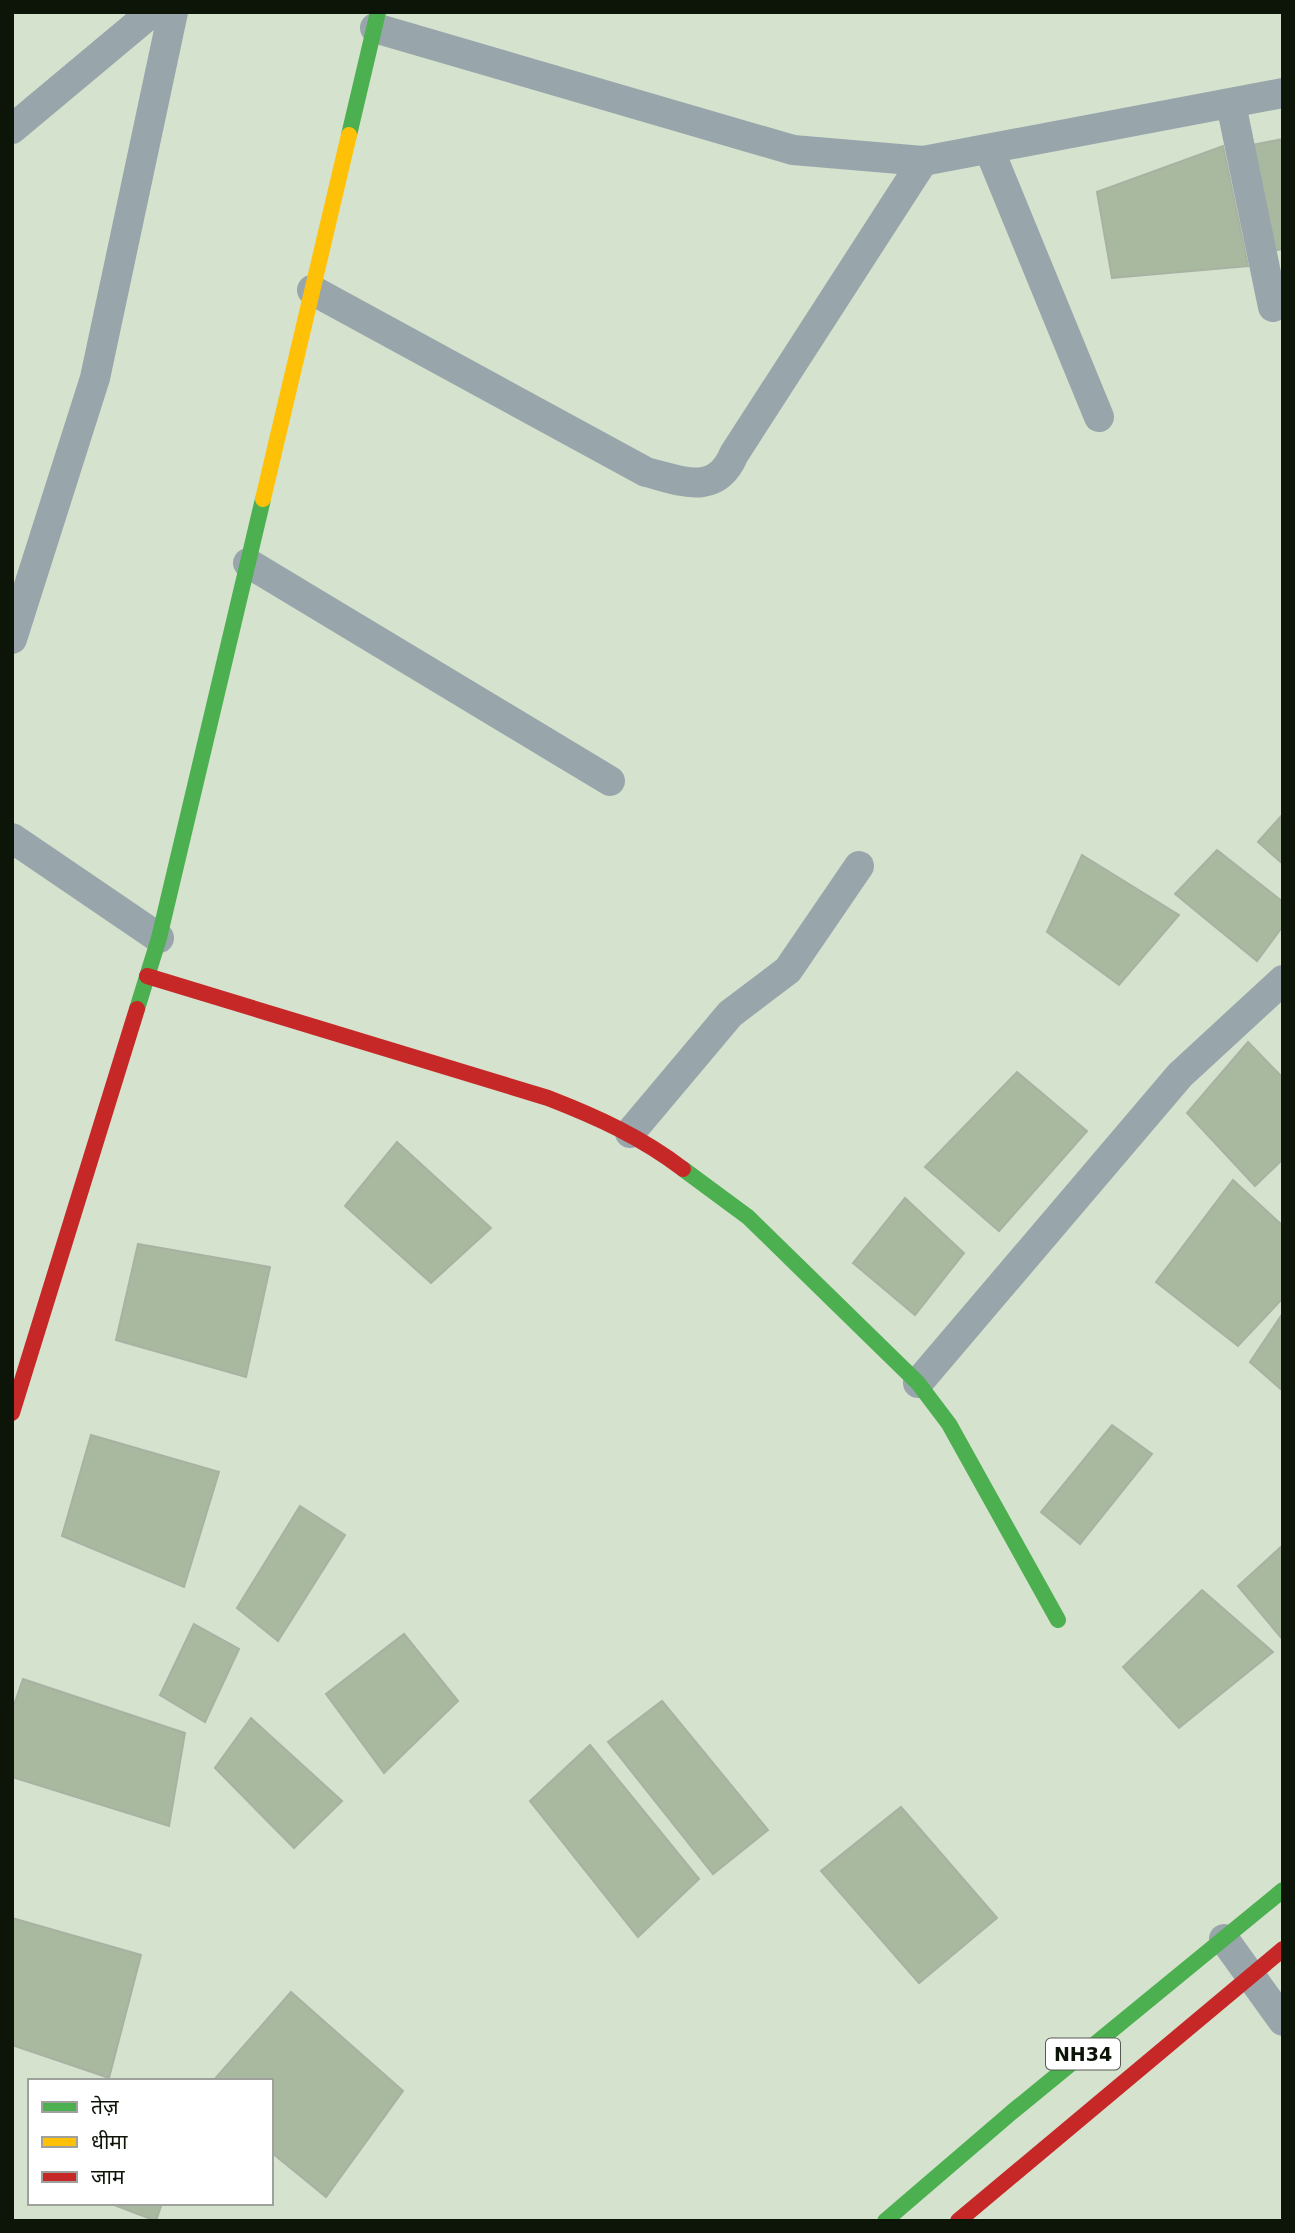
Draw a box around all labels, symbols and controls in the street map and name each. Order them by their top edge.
road number: NH34 [1046,2038,1120,2070]
legend [28,2079,273,2205]
text: तेज़ [91,2095,119,2119]
text: धीमा [91,2130,128,2154]
text: जाम [91,2165,125,2189]

